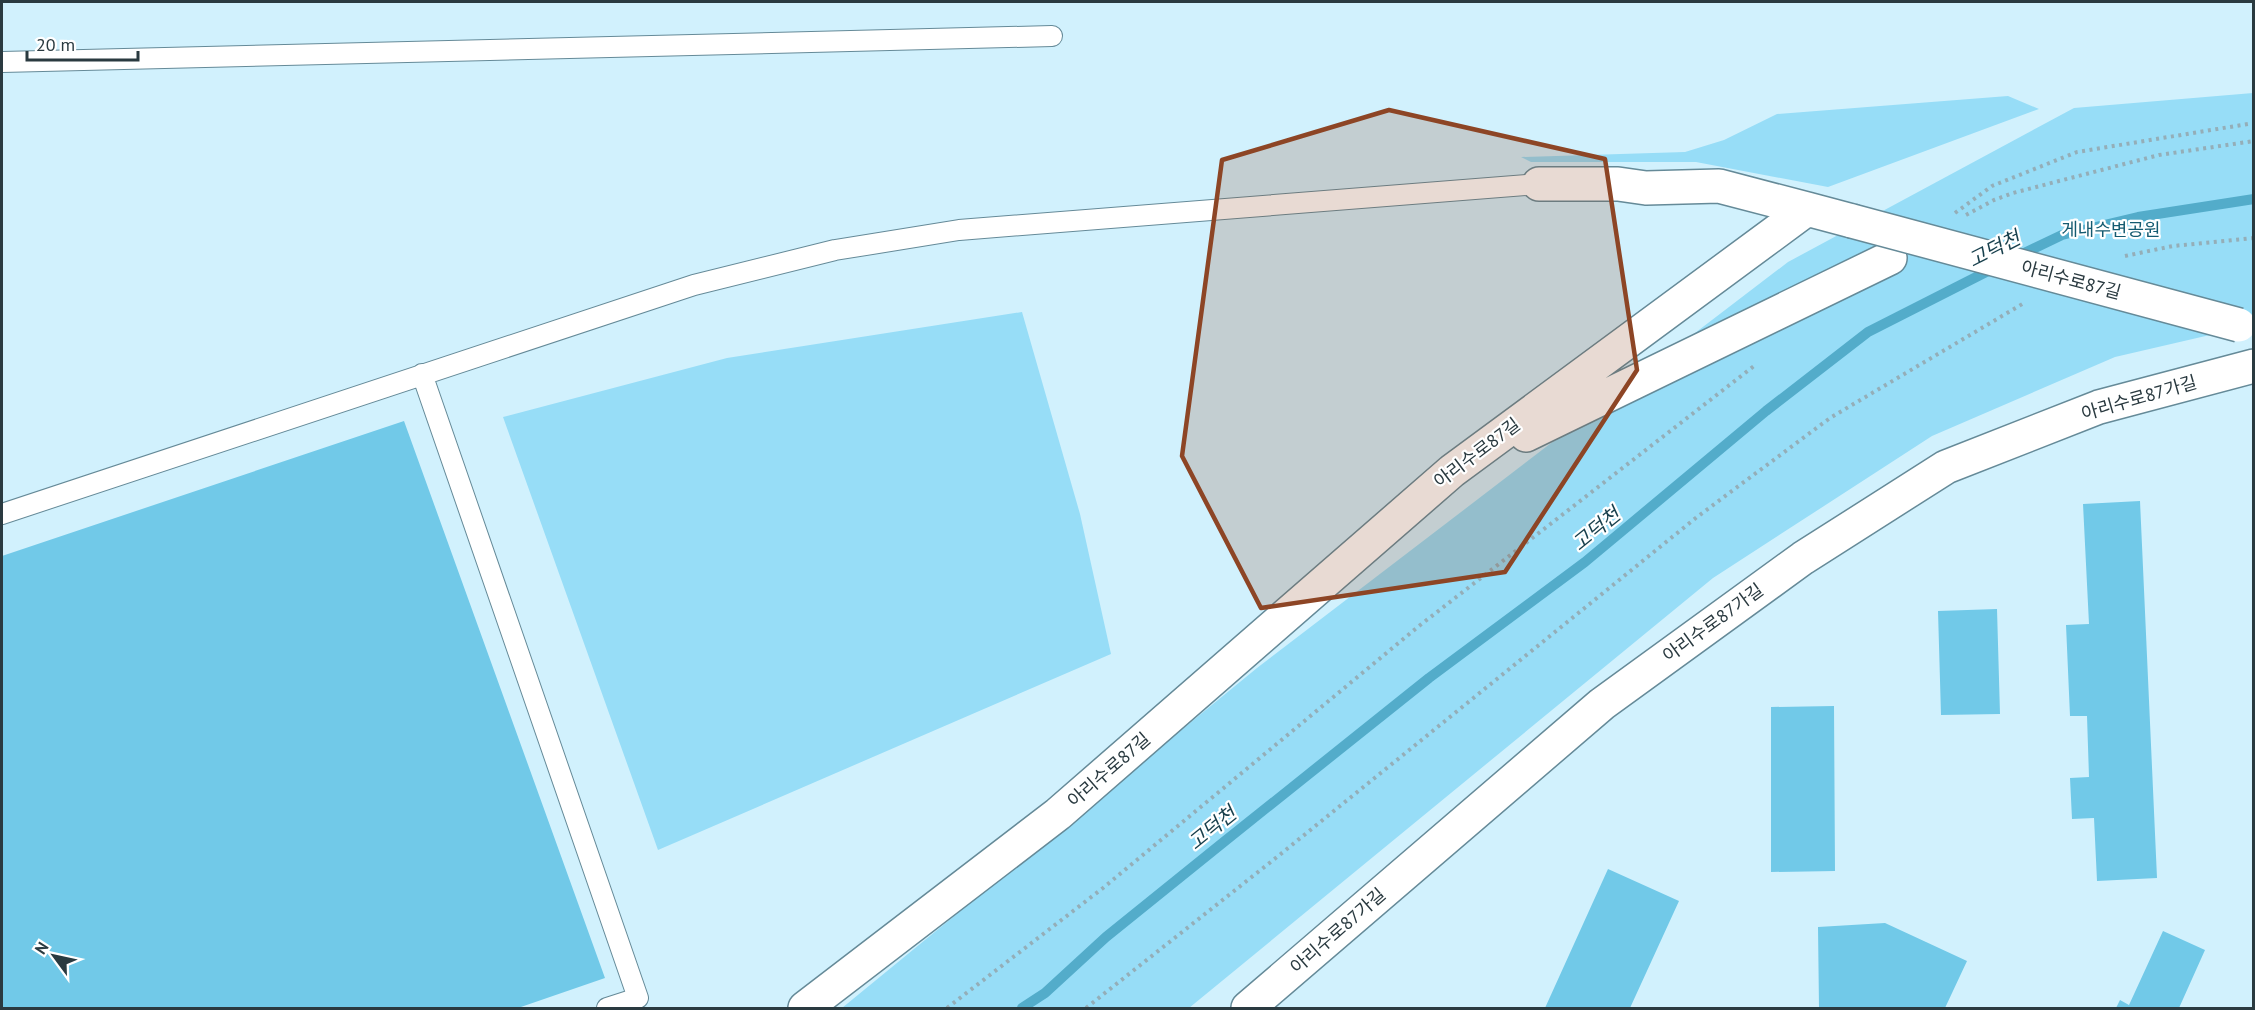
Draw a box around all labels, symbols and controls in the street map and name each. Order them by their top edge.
scale bar [27,24,138,62]
text: 20 m [36,33,75,56]
park label: 게내수변공원 [2061,218,2161,241]
water label: 고덕천 [1964,224,2027,273]
street label: 아리수로87길 [2019,255,2124,304]
street label: 아리수로87가길 [2079,370,2199,425]
street label: 아리수로87길 [1429,413,1525,493]
water label: 고덕천 [1566,500,1628,556]
street label: 아리수로87가길 [1658,578,1768,667]
street label: 아리수로87길 [1062,727,1155,812]
water label: 고덕천 [1182,799,1244,855]
street label: 아리수로87가길 [1285,883,1390,978]
north arrow [24,926,84,986]
text: N [30,938,53,958]

